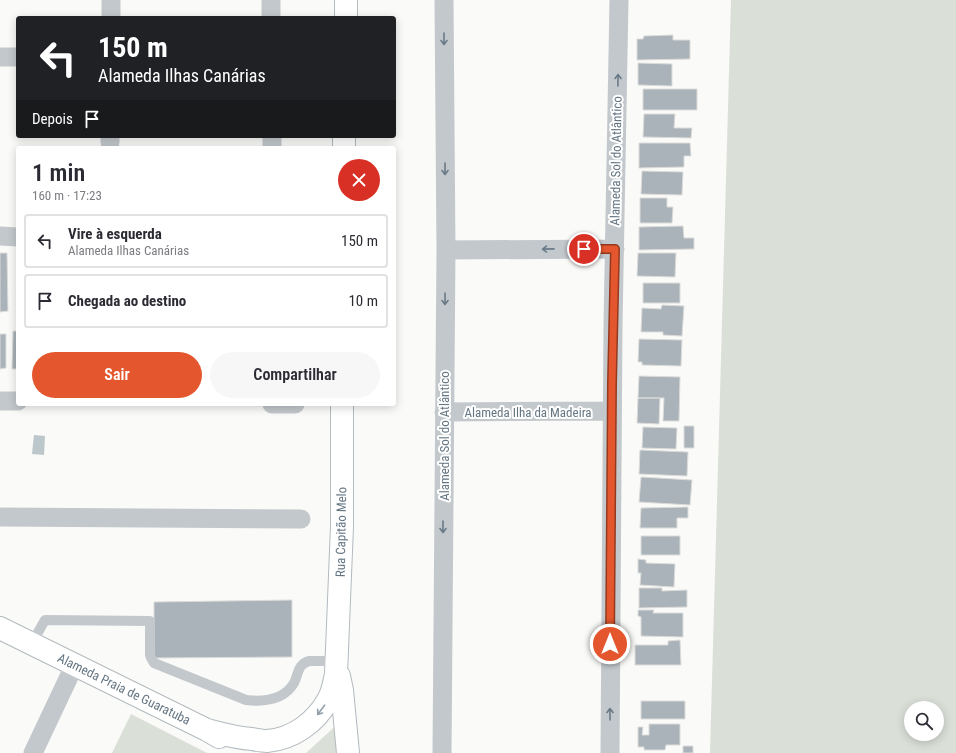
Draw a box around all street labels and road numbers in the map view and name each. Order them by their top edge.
street label: Alameda Sol do Atlântico [607,96,625,226]
street label: Alameda Sol do Atlântico [437,371,452,501]
street label: Alameda Ilha da Madeira [464,405,592,420]
street label: Rua Capitão Melo [333,487,349,577]
street label: Alameda Praia de Guaratuba [55,650,193,728]

